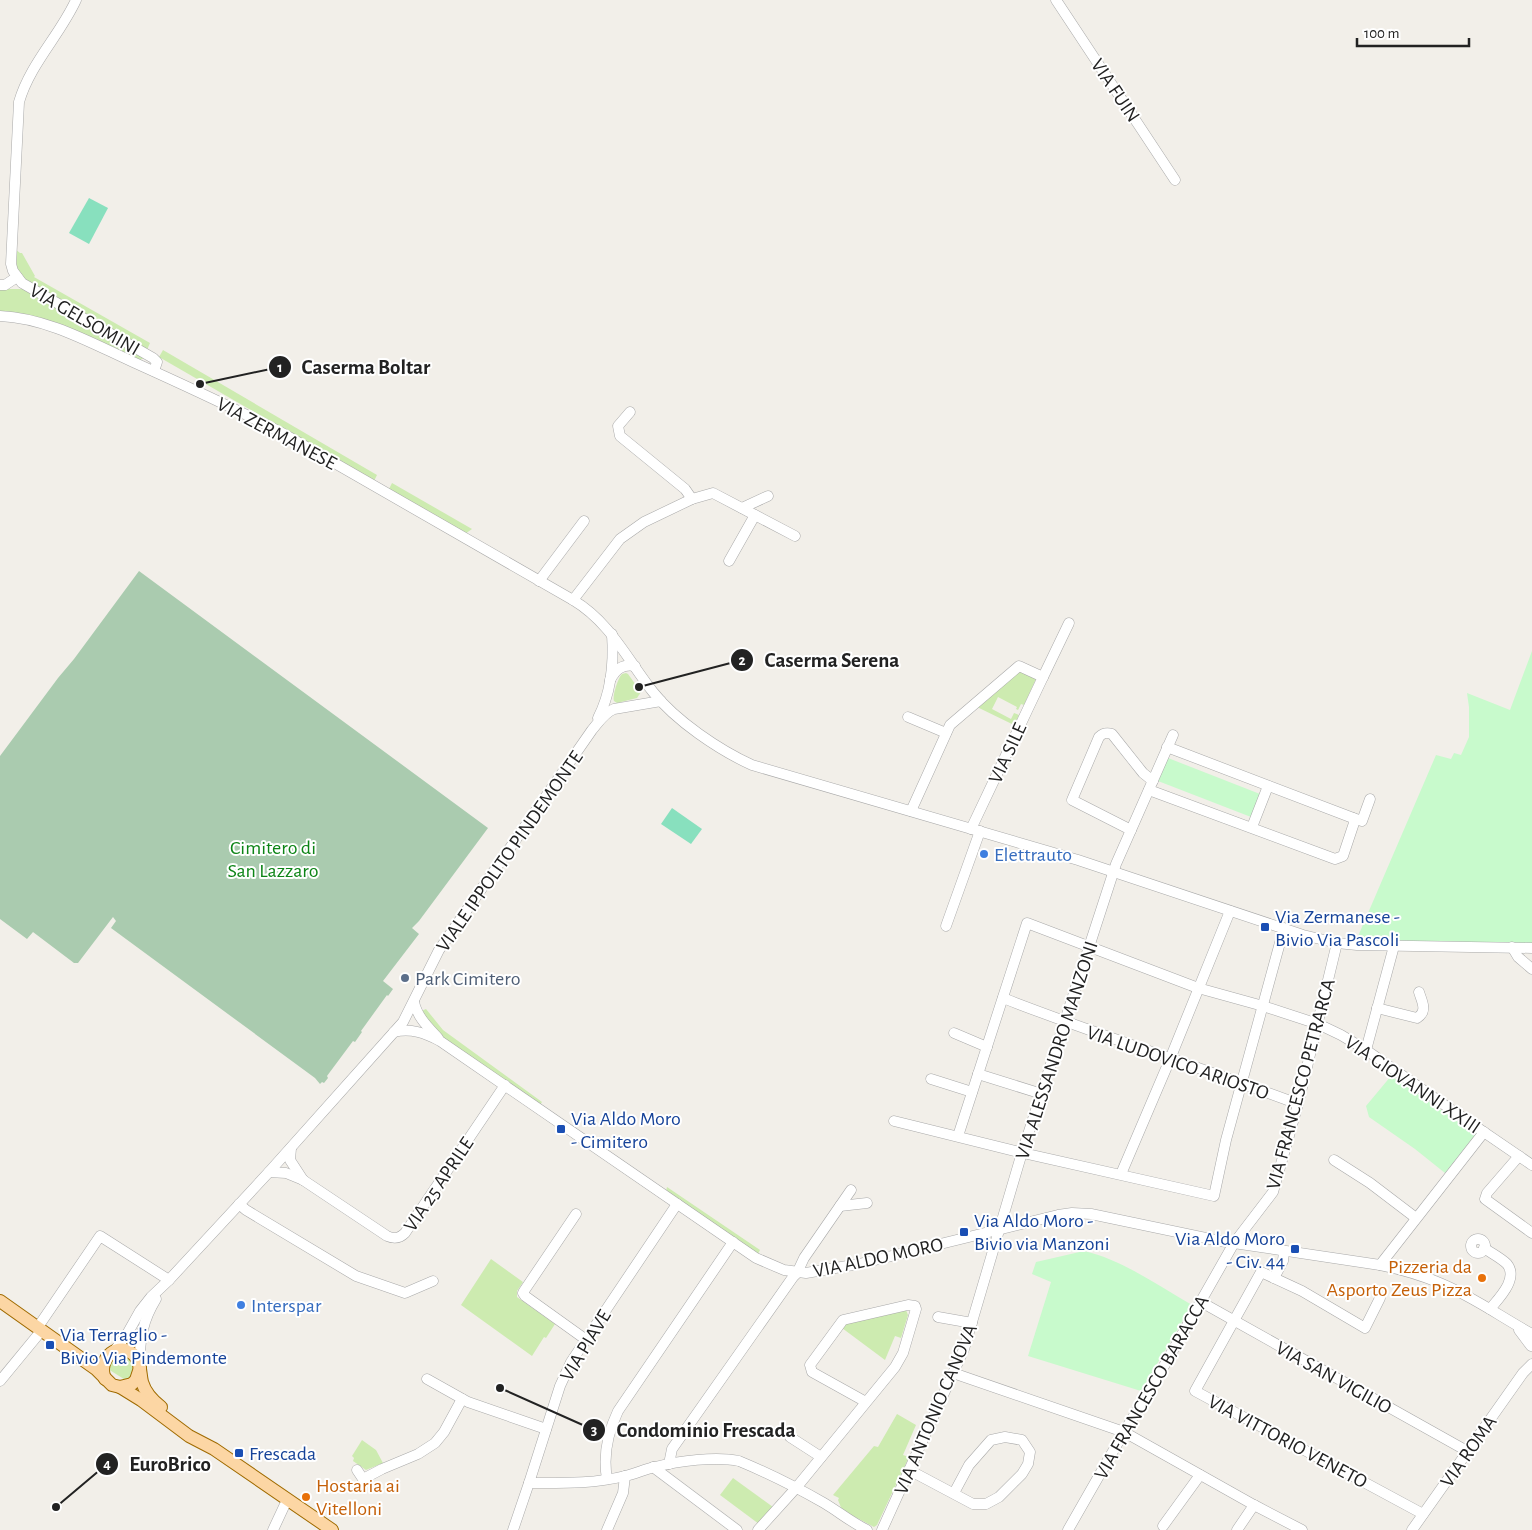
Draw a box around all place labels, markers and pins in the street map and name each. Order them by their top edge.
callout: Caserma Boltar [267,349,441,385]
callout: Caserma Serena [729,642,909,678]
place label: Elettrauto [994,845,1072,865]
marker: Elettrauto [978,848,990,860]
place label: Via Zermanese - Bivio Via Pascoli [1275,907,1400,950]
marker: Via Zermanese - Bivio Via Pascoli [1259,921,1271,933]
place label: Park Cimitero [415,969,520,989]
marker: Park Cimitero [399,972,411,984]
place label: Via Aldo Moro - Cimitero [571,1109,681,1152]
marker: Via Aldo Moro - Cimitero [555,1123,567,1135]
place label: Via Aldo Moro - Bivio via Manzoni [974,1211,1110,1254]
marker: Via Aldo Moro - Bivio via Manzoni [958,1226,970,1238]
place label: Via Aldo Moro - Civ. 44 [1175,1229,1285,1272]
marker: Via Aldo Moro - Civ. 44 [1289,1243,1301,1255]
place label: Pizzeria da Asporto Zeus Pizza [1326,1257,1472,1300]
marker: Pizzeria da Asporto Zeus Pizza [1476,1272,1488,1284]
place label: Interspar [251,1296,322,1316]
marker: Interspar [235,1299,247,1311]
place label: Via Terraglio - Bivio Via Pindemonte [60,1325,227,1368]
marker: Via Terraglio - Bivio Via Pindemonte [44,1339,56,1351]
callout: Condominio Frescada [582,1412,806,1448]
place label: Frescada [249,1444,316,1464]
callout: EuroBrico [94,1446,221,1482]
marker: Frescada [233,1447,245,1459]
place label: Hostaria ai Vitelloni [316,1476,400,1519]
marker: Hostaria ai Vitelloni [300,1491,312,1503]

